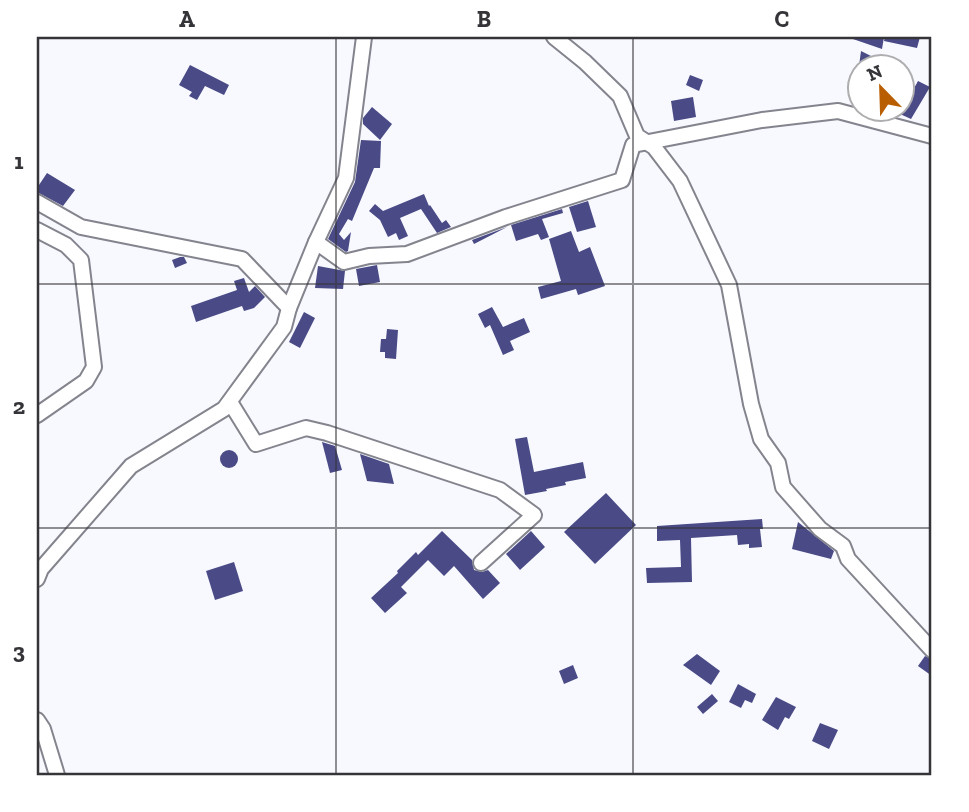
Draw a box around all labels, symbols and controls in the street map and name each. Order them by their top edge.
text: A [179,5,195,33]
text: B [477,5,491,33]
text: C [775,5,789,33]
north arrow [846,52,916,122]
text: N [863,59,886,86]
text: 1 [14,147,24,175]
text: 2 [13,392,25,420]
text: 3 [13,637,25,665]

